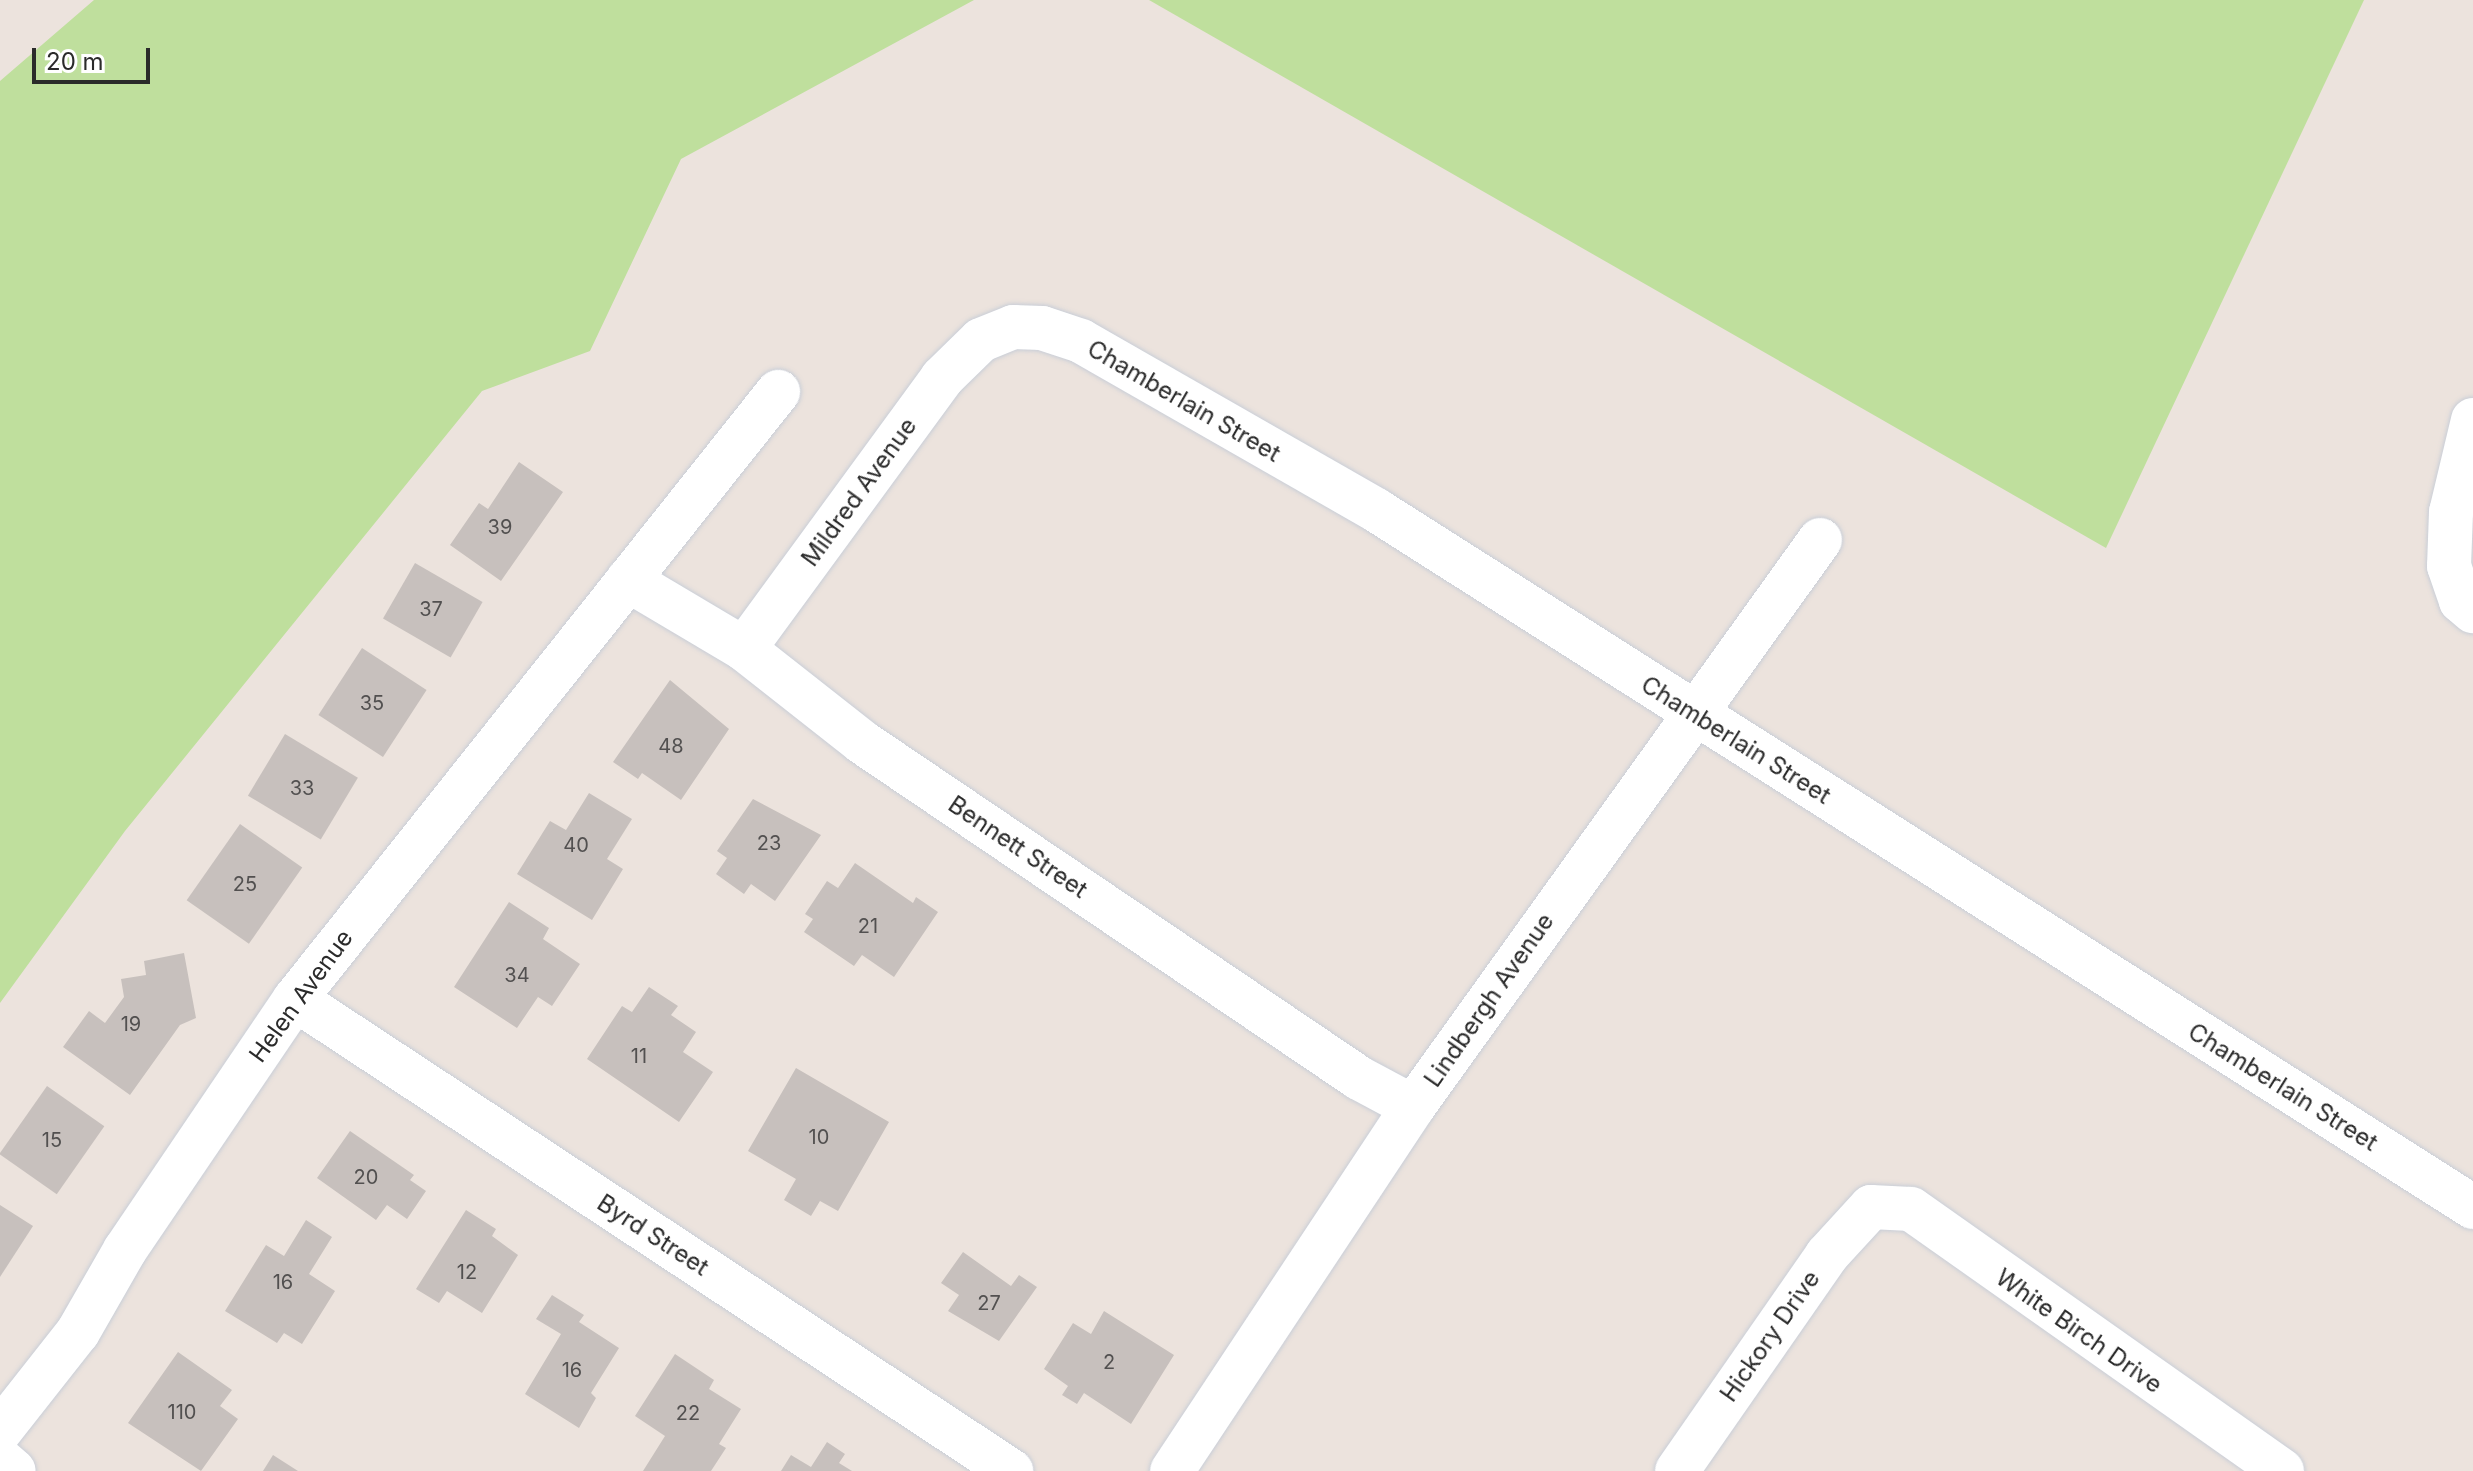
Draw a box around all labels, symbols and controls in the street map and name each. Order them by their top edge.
scale bar [36,32,154,82]
text: 20 m [46,47,104,76]
street label: Chamberlain Street [1082,334,1286,468]
street label: Mildred Avenue [796,412,922,572]
house number: 39 [488,515,512,539]
house number: 37 [419,597,443,621]
street label: Chamberlain Street [1636,670,1836,810]
house number: 35 [360,691,384,715]
house number: 48 [658,734,684,758]
house number: 33 [290,776,314,800]
street label: Bennett Street [943,790,1093,904]
house number: 23 [757,831,781,855]
house number: 40 [563,833,589,857]
house number: 25 [233,872,257,896]
street label: Lindbergh Avenue [1418,908,1560,1092]
house number: 21 [858,914,878,938]
street label: Helen Avenue [243,924,359,1068]
house number: 34 [504,963,530,987]
house number: 19 [121,1012,141,1036]
street label: Chamberlain Street [2183,1017,2383,1157]
house number: 11 [631,1044,647,1068]
house number: 10 [809,1125,829,1149]
house number: 15 [42,1128,62,1152]
house number: 20 [354,1165,378,1189]
street label: Byrd Street [592,1188,714,1282]
house number: 12 [457,1260,477,1284]
street label: White Birch Drive [1990,1263,2168,1399]
street label: Hickory Drive [1714,1265,1826,1407]
house number: 16 [273,1270,293,1294]
house number: 27 [977,1291,1001,1315]
house number: 2 [1103,1350,1115,1374]
house number: 16 [562,1358,582,1382]
house number: 110 [168,1400,196,1424]
house number: 22 [676,1401,700,1425]

